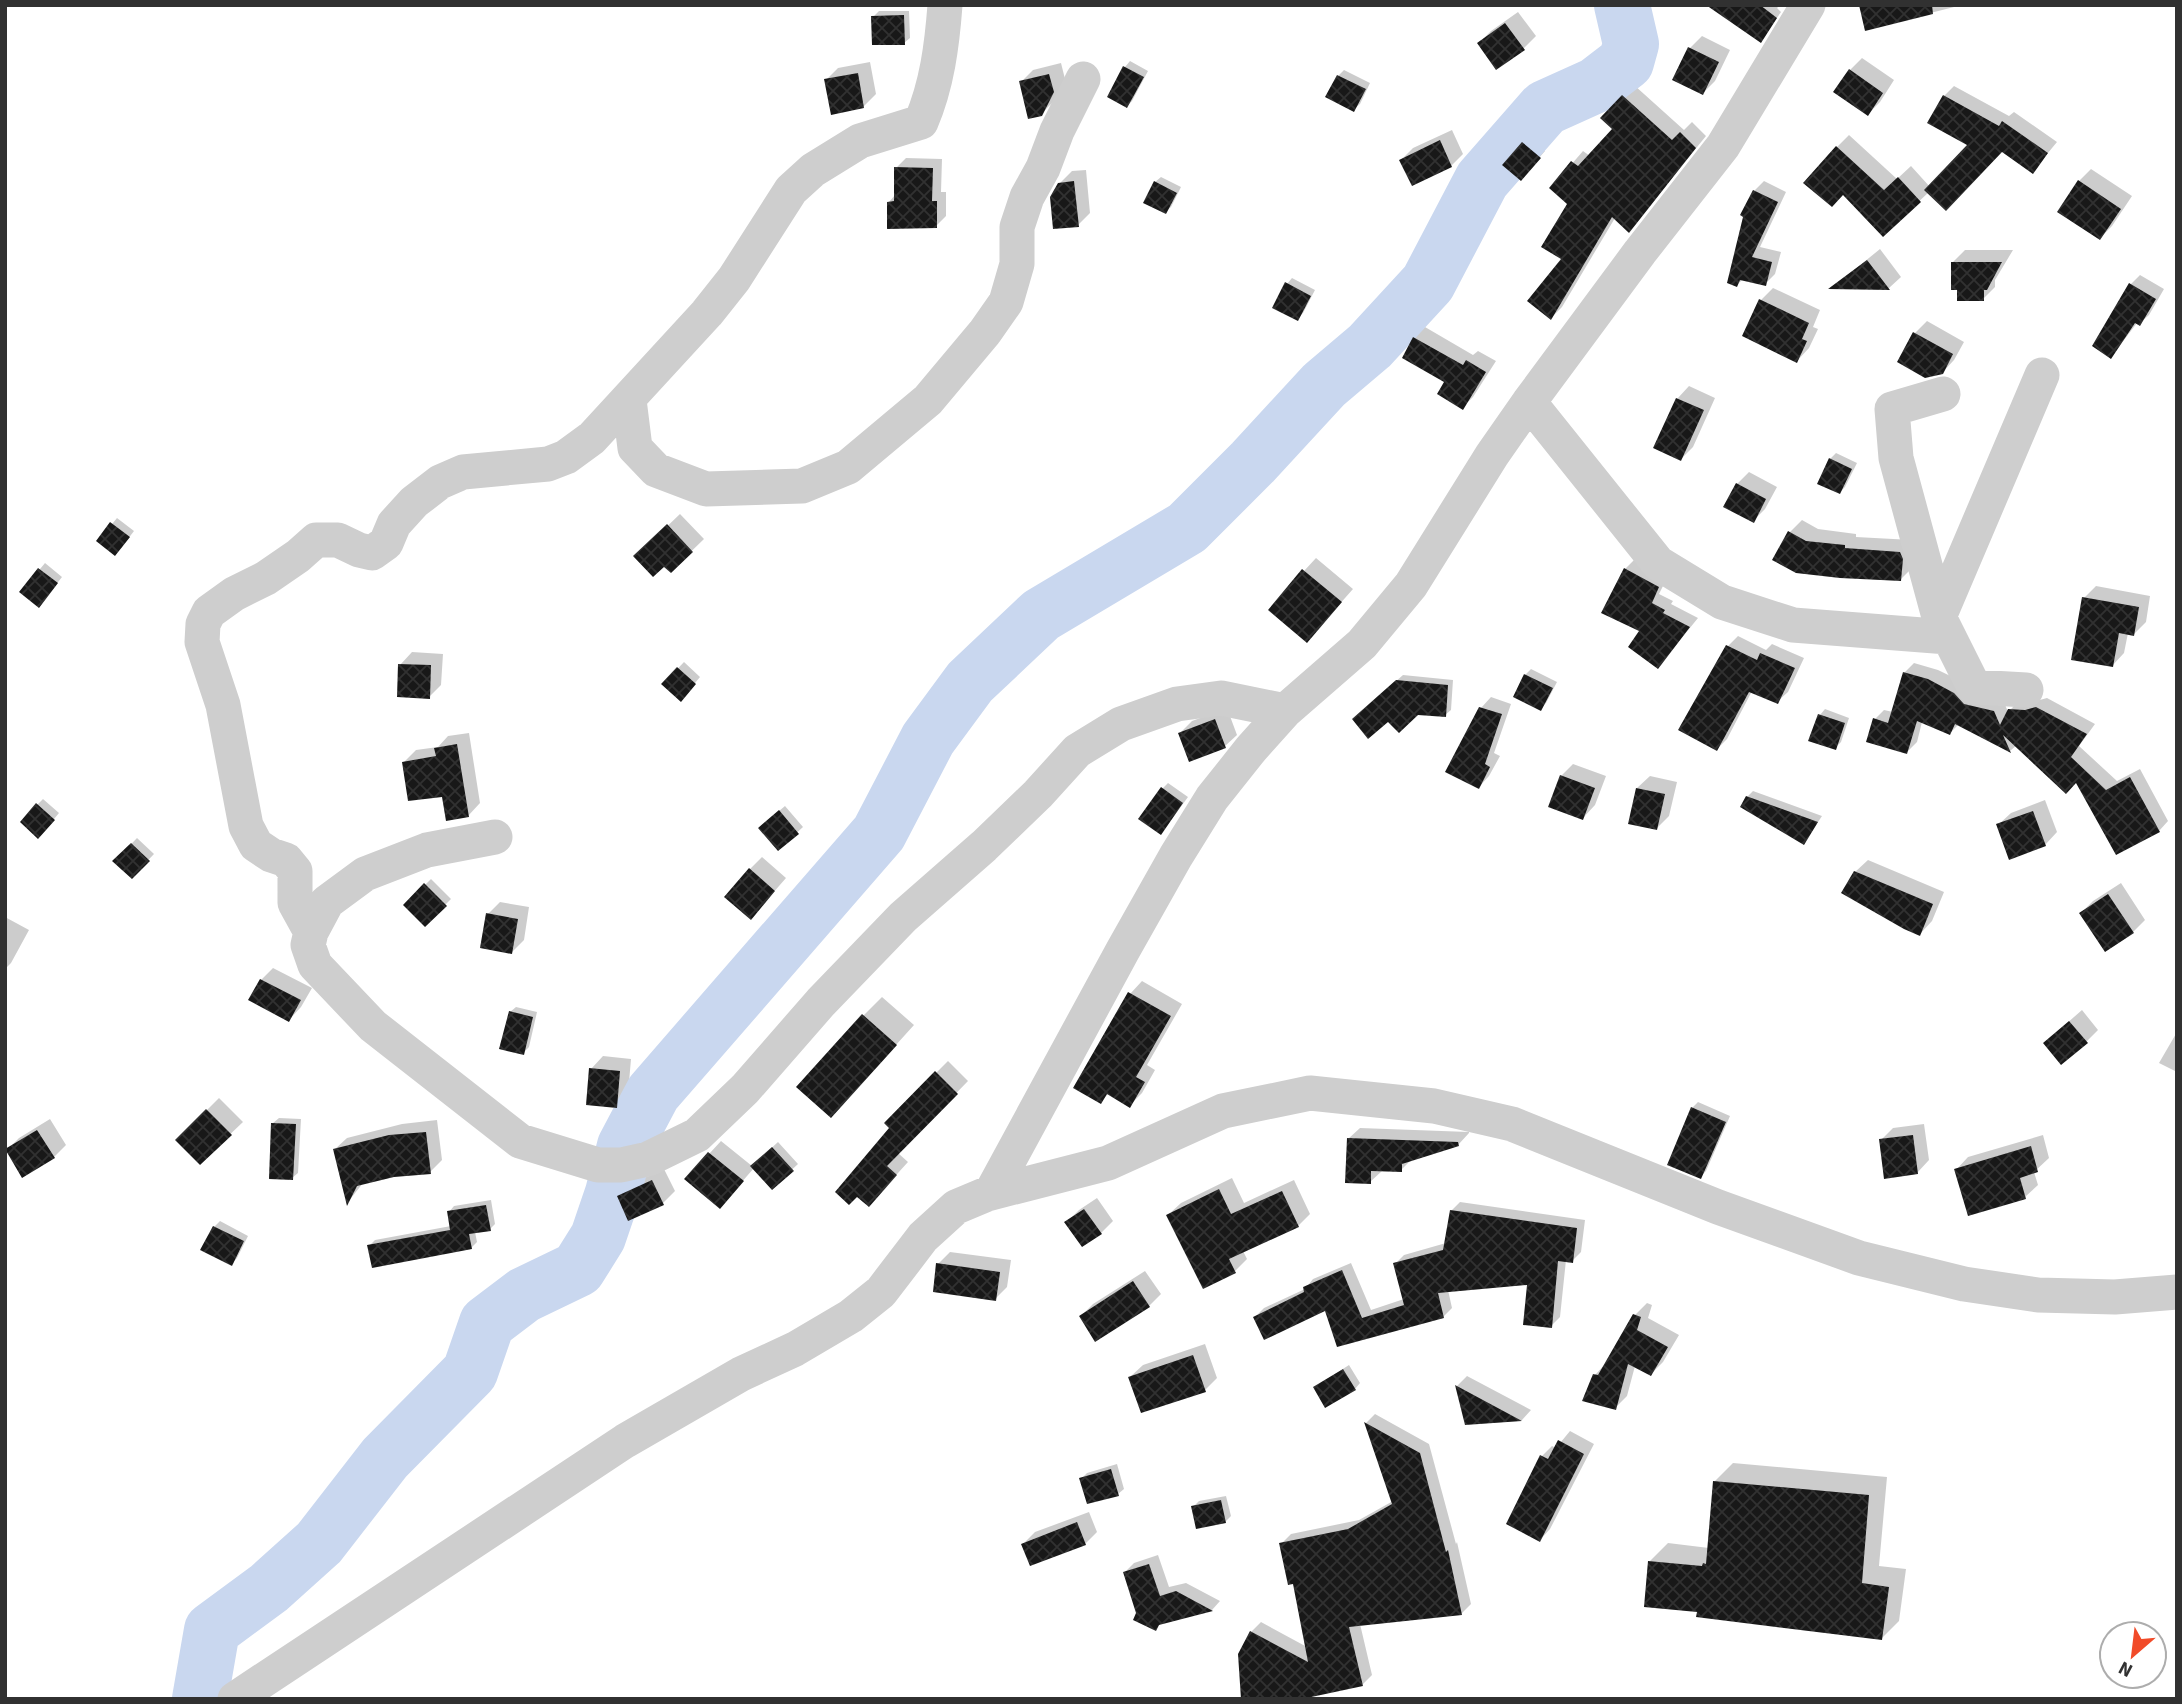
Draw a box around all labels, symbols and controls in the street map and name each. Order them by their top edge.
north arrow [2098,1620,2168,1690]
text: N [2114,1654,2138,1684]

